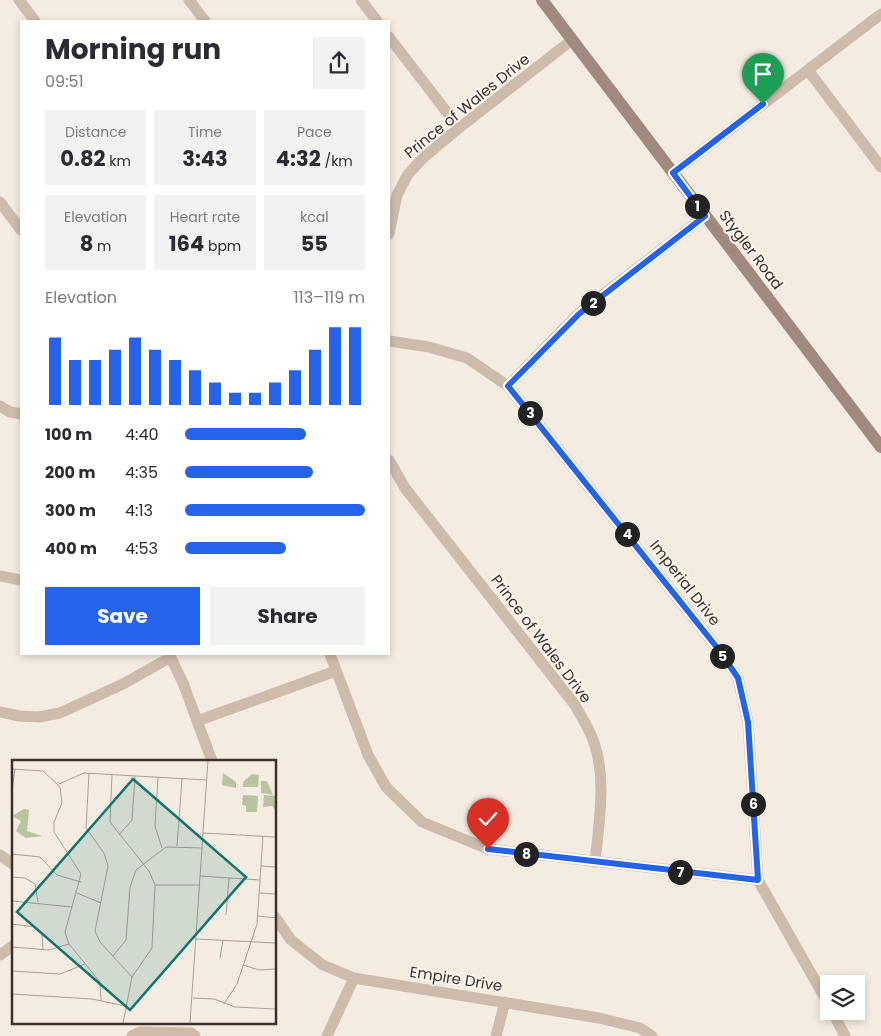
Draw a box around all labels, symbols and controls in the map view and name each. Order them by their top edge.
text: Morning run [45,30,221,69]
button: share [313,37,365,89]
street label: Prince of Wales Drive [400,48,534,163]
pin [742,53,784,104]
icon: arrive [749,60,777,88]
text: 09:51 [45,70,84,93]
text: Distance [65,122,126,142]
text: Time [188,122,222,142]
text: Pace [297,122,332,142]
text: 0.82 [60,144,106,173]
text: 3:43 [182,144,228,173]
text: 4:32 [276,144,321,173]
text: km [106,151,131,171]
text: /km [321,151,353,171]
pin: 1 [684,194,710,218]
text: 1 [695,196,700,216]
street label: Stygler Road [715,206,788,294]
text: Elevation [64,207,127,227]
text: Heart rate [170,207,240,227]
text: kcal [300,207,329,227]
text: 8 [80,229,93,258]
text: 164 [169,229,204,258]
text: 55 [301,229,328,258]
text: m [93,236,112,256]
text: bpm [204,236,241,256]
text: Elevation [45,286,117,309]
text: 113–119 m [293,286,365,309]
pin: 2 [580,290,606,316]
text: 2 [590,293,598,313]
pin: 3 [518,400,542,426]
text: 3 [526,403,535,423]
text: 100 m [45,423,92,446]
text: 4:40 [125,423,159,446]
text: 200 m [45,461,95,484]
text: 4:35 [125,461,158,484]
text: 300 m [45,499,96,522]
text: 4:13 [125,499,153,522]
pin: 4 [614,522,640,546]
text: 4 [623,524,632,544]
street label: Imperial Drive [645,536,725,630]
text: 400 m [45,537,97,560]
text: 4:53 [125,537,158,560]
street label: Prince of Wales Drive [486,570,597,707]
button: Save [45,587,200,645]
button: Share [210,587,365,645]
pin: 5 [710,644,734,668]
text: 5 [718,646,727,666]
inset map [12,760,276,1024]
pin: 6 [740,792,766,816]
text: 6 [749,794,758,814]
pin [467,798,509,849]
icon: check [474,805,502,833]
pin: 8 [514,842,538,866]
text: 8 [522,844,531,864]
pin: 7 [668,860,692,884]
text: 7 [677,862,684,882]
street label: Empire Drive [408,961,504,996]
map controls [820,975,865,1020]
button: layers [820,975,865,1020]

